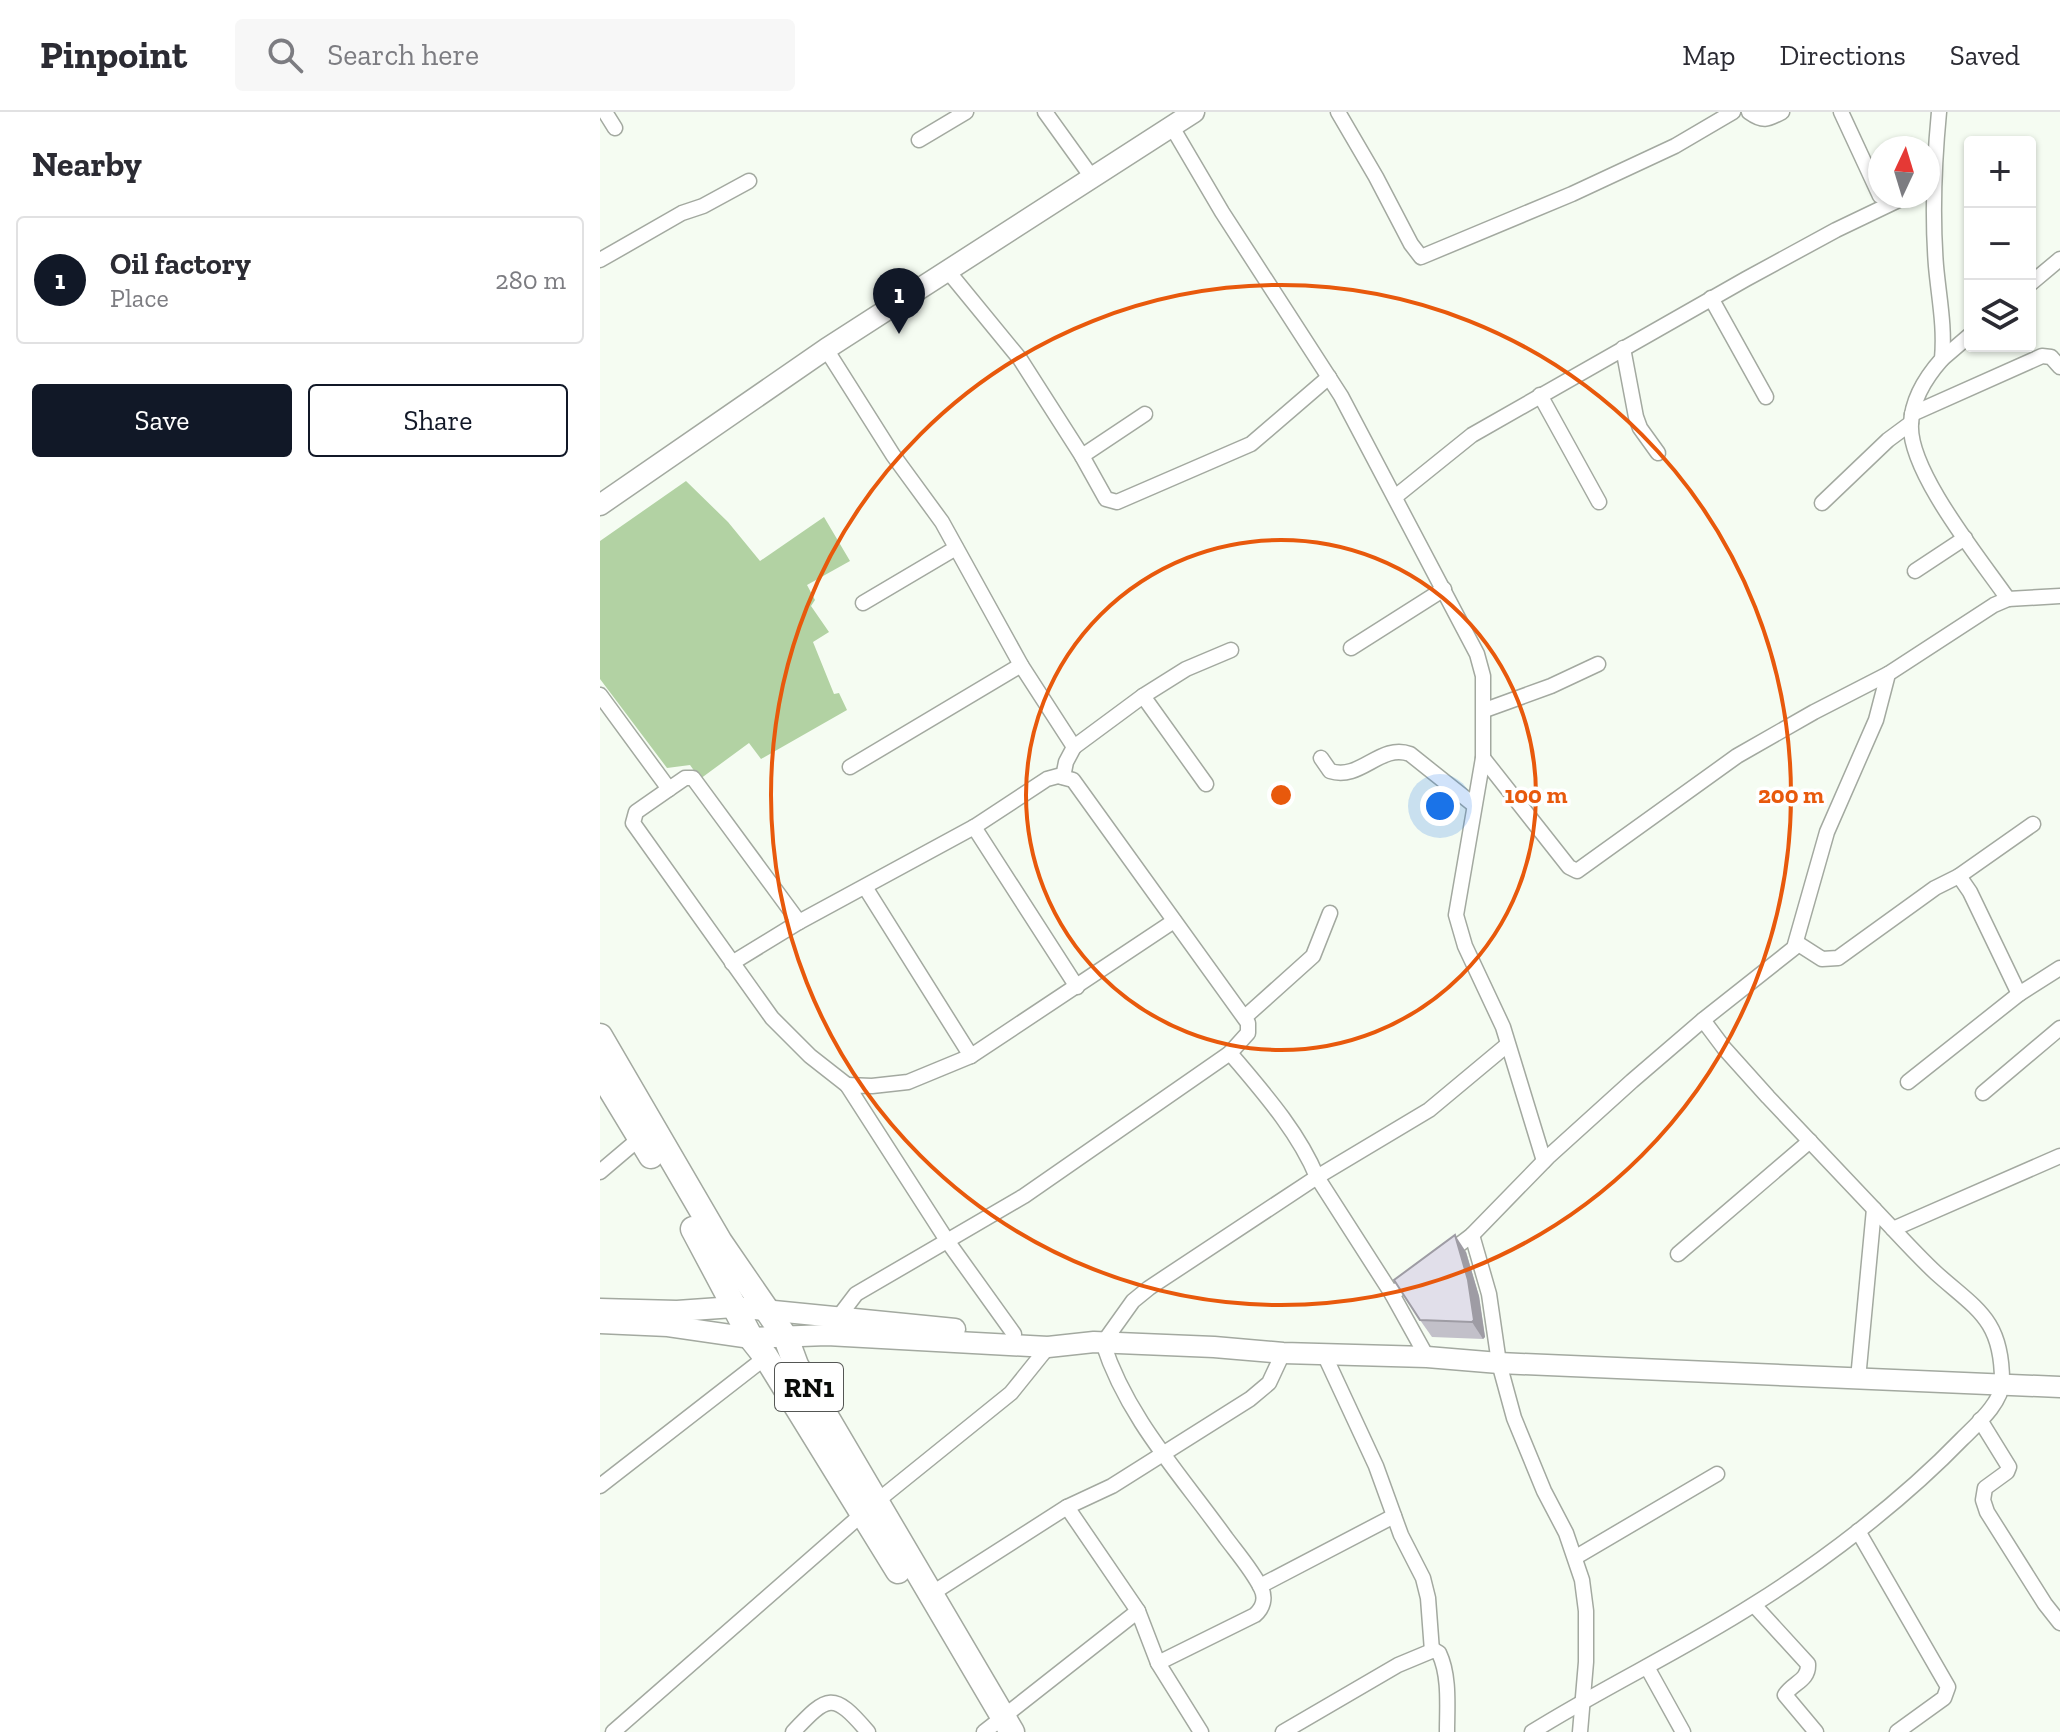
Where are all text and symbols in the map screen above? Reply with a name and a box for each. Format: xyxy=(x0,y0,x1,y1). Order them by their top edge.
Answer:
search box xyxy=(235,19,795,91)
text: Pinpoint xyxy=(40,32,187,78)
icon: search xyxy=(263,33,307,77)
text: Search here xyxy=(327,37,479,73)
text: Map xyxy=(1682,39,1735,72)
text: Directions xyxy=(1779,39,1906,72)
text: Saved xyxy=(1950,39,2020,72)
north arrow xyxy=(1868,136,1940,208)
map controls xyxy=(1964,136,2036,352)
button: + xyxy=(1964,136,2036,208)
text: Nearby xyxy=(32,144,142,185)
button: − xyxy=(1964,208,2036,280)
text: Oil factory xyxy=(110,246,251,282)
text: 1 xyxy=(55,264,65,296)
text: 280 m xyxy=(495,264,566,296)
pin: 1 xyxy=(873,268,925,334)
button: layers xyxy=(1964,280,2036,352)
text: Place xyxy=(110,282,169,314)
button: Save xyxy=(32,384,292,457)
button: Share xyxy=(308,384,568,457)
text: 100 m xyxy=(1505,780,1567,809)
text: 200 m xyxy=(1758,780,1824,809)
centre of rings xyxy=(1267,781,1295,809)
your location xyxy=(1420,786,1460,826)
road number: RN1 xyxy=(775,1363,843,1411)

